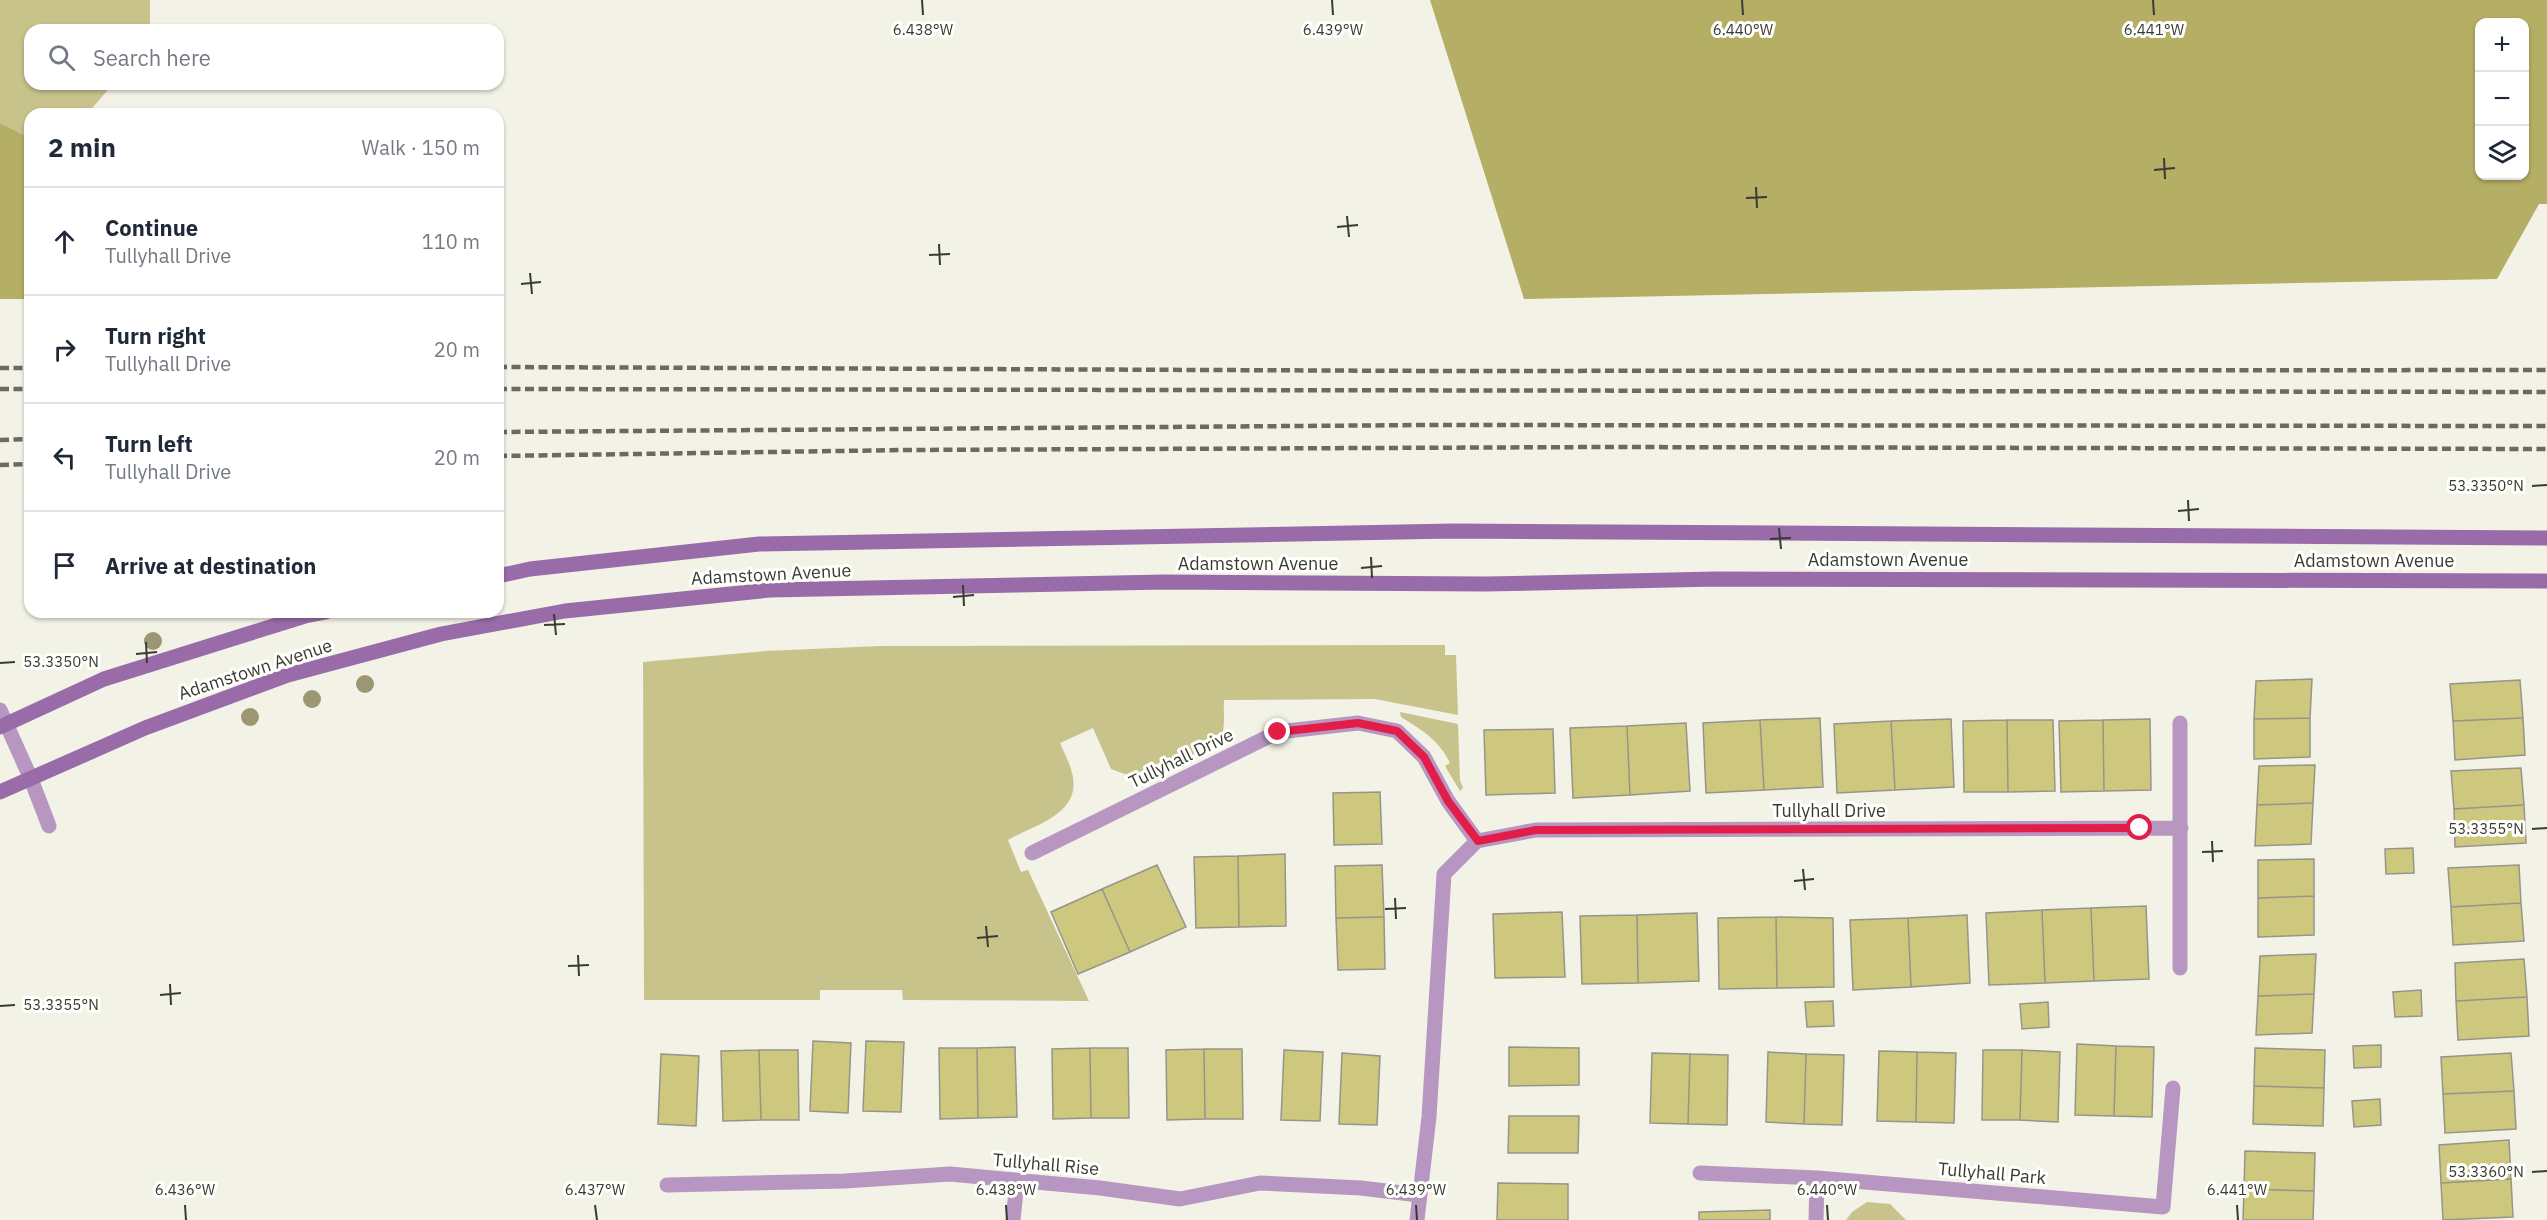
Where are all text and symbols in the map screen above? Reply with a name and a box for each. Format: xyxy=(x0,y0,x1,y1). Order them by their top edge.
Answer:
map controls xyxy=(2475,18,2529,180)
button: + xyxy=(2475,18,2529,72)
text: 6.438°W xyxy=(893,20,954,39)
text: 6.439°W xyxy=(1303,20,1364,39)
text: 6.440°W xyxy=(1713,20,1774,39)
text: 6.441°W xyxy=(2124,20,2185,39)
search box xyxy=(24,24,504,90)
icon: search xyxy=(45,41,78,74)
text: Search here xyxy=(93,43,211,72)
button: − xyxy=(2475,72,2529,126)
button: layers xyxy=(2475,126,2529,180)
text: 2 min xyxy=(48,130,116,164)
text: Walk · 150 m xyxy=(362,134,480,161)
text: Continue xyxy=(105,213,198,242)
icon: ahead xyxy=(48,225,81,258)
text: 110 m xyxy=(422,228,480,255)
text: Tullyhall Drive xyxy=(105,242,231,269)
text: Turn right xyxy=(105,321,206,350)
icon: right xyxy=(48,333,81,366)
text: 20 m xyxy=(434,336,480,363)
text: Tullyhall Drive xyxy=(105,350,231,377)
text: Turn left xyxy=(105,429,193,458)
icon: left xyxy=(48,441,81,474)
text: 20 m xyxy=(434,444,480,471)
text: Tullyhall Drive xyxy=(105,458,231,485)
text: 53.3350°N xyxy=(2448,476,2524,495)
street label: Adamstown Avenue xyxy=(1808,548,1968,571)
icon: arrive xyxy=(48,549,81,582)
street label: Adamstown Avenue xyxy=(2294,549,2454,572)
text: Arrive at destination xyxy=(105,551,316,580)
street label: Adamstown Avenue xyxy=(1178,552,1338,575)
street label: Adamstown Avenue xyxy=(690,558,852,590)
street label: Adamstown Avenue xyxy=(175,633,335,705)
text: 53.3350°N xyxy=(23,652,99,671)
route end xyxy=(1264,718,1290,744)
street label: Tullyhall Drive xyxy=(1125,723,1237,793)
street label: Tullyhall Drive xyxy=(1772,799,1886,822)
route start xyxy=(2126,814,2152,840)
text: 53.3355°N xyxy=(2448,819,2524,838)
text: 53.3355°N xyxy=(23,995,99,1014)
street label: Tullyhall Rise xyxy=(992,1148,1100,1180)
street label: Tullyhall Park xyxy=(1937,1157,2047,1189)
text: 53.3360°N xyxy=(2448,1162,2524,1181)
text: 6.436°W xyxy=(155,1180,216,1199)
text: 6.437°W xyxy=(565,1180,626,1199)
text: 6.438°W xyxy=(976,1180,1037,1199)
text: 6.439°W xyxy=(1386,1180,1447,1199)
text: 6.440°W xyxy=(1797,1180,1858,1199)
text: 6.441°W xyxy=(2207,1180,2268,1199)

